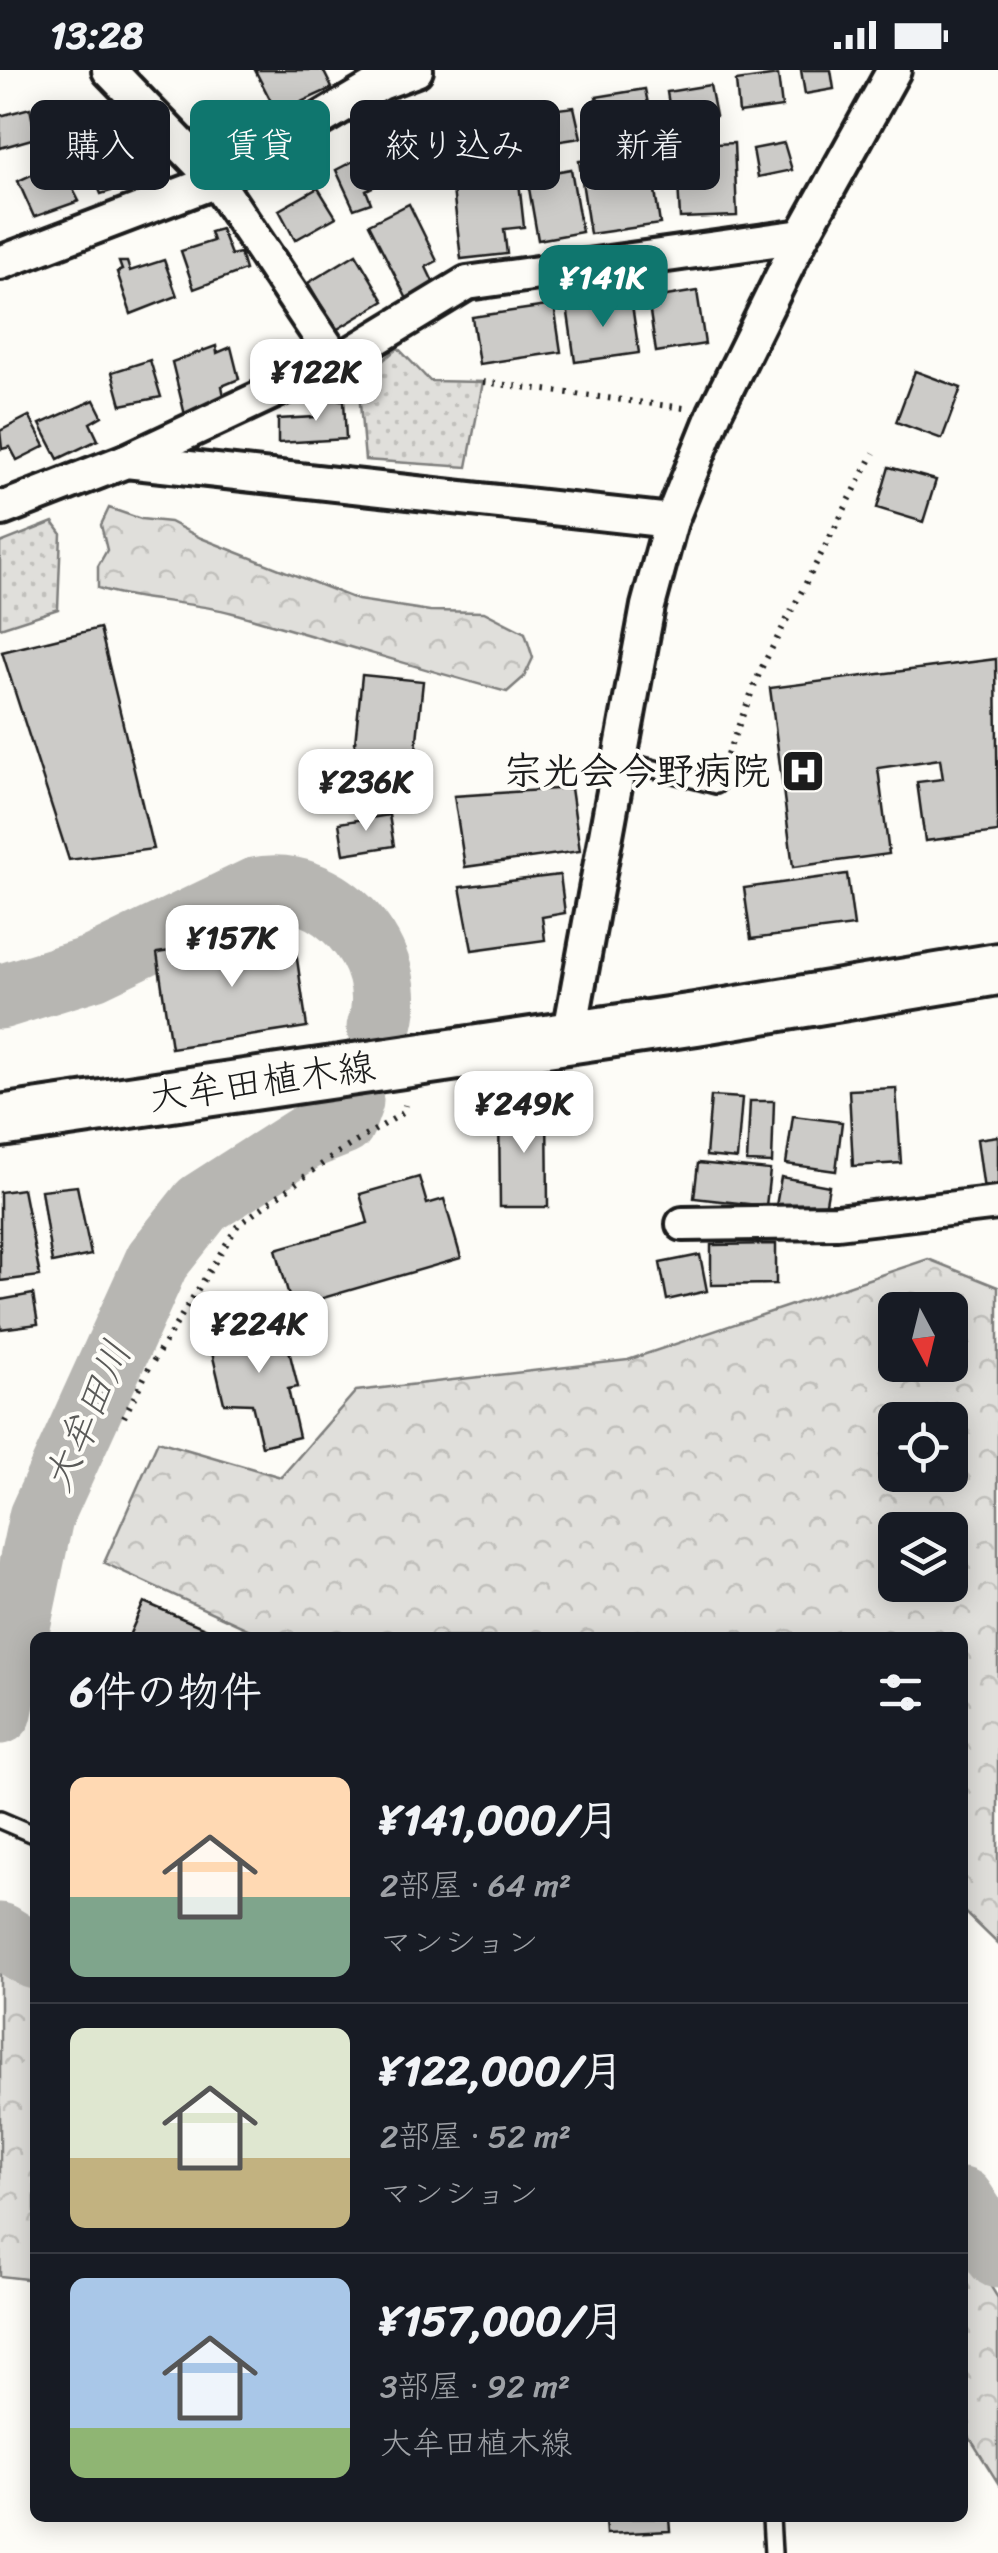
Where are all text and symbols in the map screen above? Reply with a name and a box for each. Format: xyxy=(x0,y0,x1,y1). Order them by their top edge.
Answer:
text: 13:28 xyxy=(50,2,143,69)
chip: 購入 xyxy=(30,100,170,190)
chip: 賃貸 xyxy=(190,100,330,190)
chip: 絞り込み xyxy=(350,100,560,190)
chip: 新着 xyxy=(580,100,720,190)
pin: ¥141K xyxy=(533,245,673,330)
text: ¥141K xyxy=(561,249,645,306)
pin: ¥122K xyxy=(246,339,386,424)
text: ¥122K xyxy=(272,343,360,400)
place label: 宗光会今野病院 xyxy=(504,738,770,805)
hospital icon: 宗光会今野病院 xyxy=(780,748,826,794)
pin: ¥236K xyxy=(296,749,436,834)
text: ¥236K xyxy=(320,753,412,810)
pin: ¥157K xyxy=(162,905,302,990)
text: ¥157K xyxy=(188,909,276,966)
street label: 大牟田植木線 xyxy=(144,1033,380,1131)
pin: ¥249K xyxy=(454,1071,594,1156)
text: ¥249K xyxy=(476,1075,572,1132)
pin: ¥224K xyxy=(189,1291,329,1376)
north arrow xyxy=(878,1292,968,1382)
map controls xyxy=(878,1292,968,1602)
text: ¥224K xyxy=(212,1295,306,1352)
water label: 大牟田川 xyxy=(22,1328,152,1504)
button: locate xyxy=(878,1402,968,1492)
button: layers xyxy=(878,1512,968,1602)
text: 6件の物件 xyxy=(70,1655,262,1729)
icon: filters xyxy=(873,1665,928,1720)
text: ¥141,000/月 xyxy=(380,1783,619,1857)
icon: home xyxy=(150,1817,270,1937)
text: 2部屋 · 64 m² xyxy=(380,1857,571,1914)
text: マンション xyxy=(380,1914,539,1971)
text: ¥122,000/月 xyxy=(380,2034,624,2108)
icon: home xyxy=(150,2068,270,2188)
text: 2部屋 · 52 m² xyxy=(380,2108,571,2165)
text: マンション xyxy=(380,2165,539,2222)
text: ¥157,000/月 xyxy=(380,2284,625,2358)
icon: home xyxy=(150,2318,270,2438)
text: 3部屋 · 92 m² xyxy=(380,2358,570,2415)
text: 大牟田植木線 xyxy=(380,2415,572,2472)

